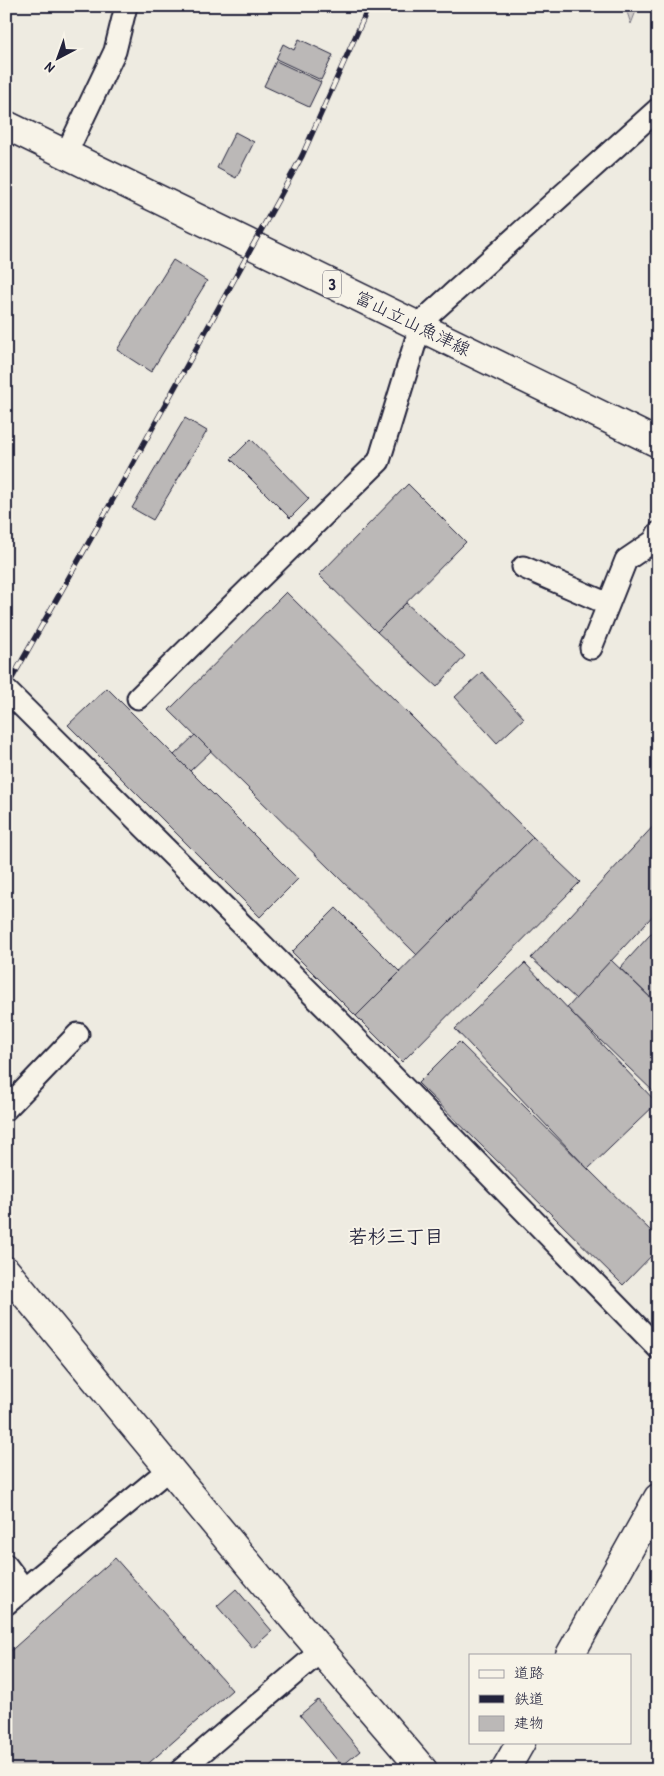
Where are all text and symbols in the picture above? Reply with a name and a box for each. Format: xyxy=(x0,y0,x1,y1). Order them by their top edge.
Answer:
north arrow xyxy=(32,32,82,82)
text: N xyxy=(40,58,58,78)
road number: 3 xyxy=(323,270,341,298)
street label: 富山立山魚津線 xyxy=(351,284,475,362)
district label: 若杉三丁目 xyxy=(348,1223,444,1249)
legend xyxy=(469,1654,632,1744)
text: 道路 xyxy=(514,1662,544,1683)
text: 鉄道 xyxy=(514,1688,544,1709)
text: 建物 xyxy=(514,1712,544,1733)

